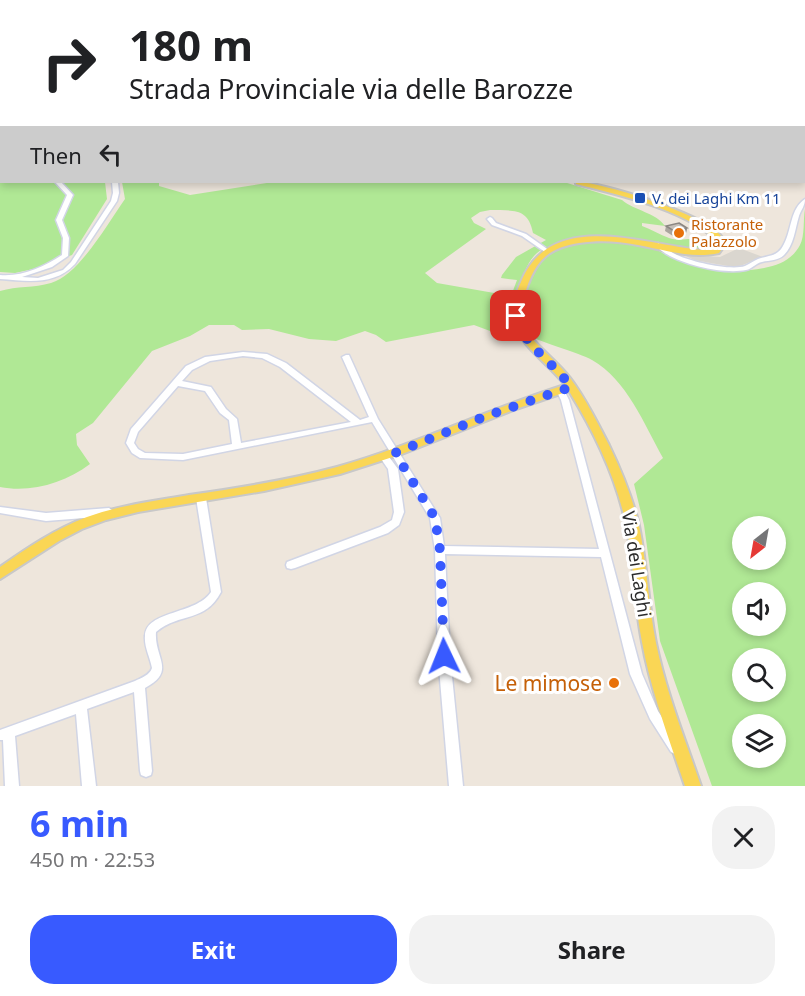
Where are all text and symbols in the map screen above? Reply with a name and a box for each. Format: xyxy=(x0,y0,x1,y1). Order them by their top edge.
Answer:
text: 180 m xyxy=(129,16,253,73)
icon: right xyxy=(30,24,108,102)
text: Strada Provinciale via delle Barozze xyxy=(129,70,573,107)
icon: left xyxy=(94,138,127,171)
text: Then xyxy=(30,140,82,170)
place label: V. dei Laghi Km 11 xyxy=(652,188,781,208)
marker: V. dei Laghi Km 11 xyxy=(633,191,647,205)
place label: Ristorante Palazzolo xyxy=(691,214,763,251)
marker: Ristorante Palazzolo xyxy=(672,226,686,240)
pin xyxy=(490,290,541,341)
icon: arrive xyxy=(499,299,532,332)
street label: Via dei Laghi xyxy=(617,509,657,619)
north arrow xyxy=(732,516,786,570)
map controls xyxy=(732,516,786,768)
button: sound xyxy=(732,582,786,636)
position arrow xyxy=(412,624,476,688)
button: search xyxy=(732,648,786,702)
place label: Le mimose xyxy=(494,669,602,697)
marker: Le mimose xyxy=(607,676,621,690)
button: layers xyxy=(732,714,786,768)
text: 6 min xyxy=(30,799,129,848)
button: close xyxy=(712,806,775,869)
text: 450 m · 22:53 xyxy=(30,846,155,873)
button: Exit xyxy=(30,915,397,984)
button: Share xyxy=(409,915,775,984)

